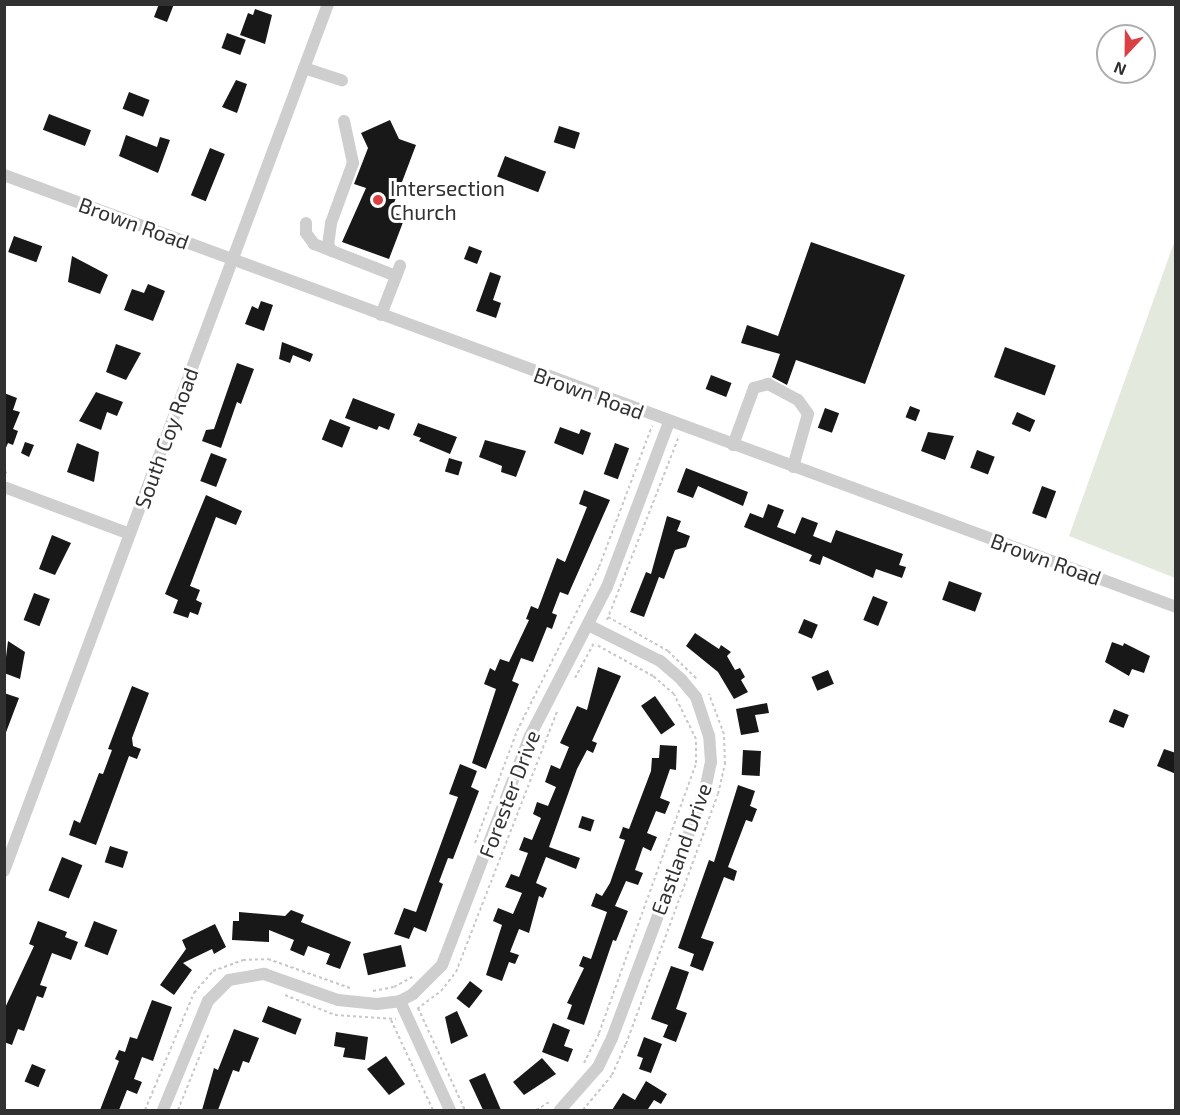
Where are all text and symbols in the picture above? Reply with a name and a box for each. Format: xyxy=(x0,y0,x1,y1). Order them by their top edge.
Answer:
north arrow xyxy=(1096,24,1156,84)
text: N xyxy=(1111,58,1129,80)
place label: Intersection Church xyxy=(390,175,505,225)
street label: Brown Road xyxy=(75,191,193,255)
marker: Intersection Church xyxy=(371,193,385,207)
street label: Brown Road xyxy=(530,361,648,425)
street label: South Coy Road xyxy=(129,364,203,512)
street label: Brown Road xyxy=(987,527,1105,591)
street label: Forester Drive xyxy=(473,726,545,862)
street label: Eastland Drive xyxy=(645,780,717,918)

